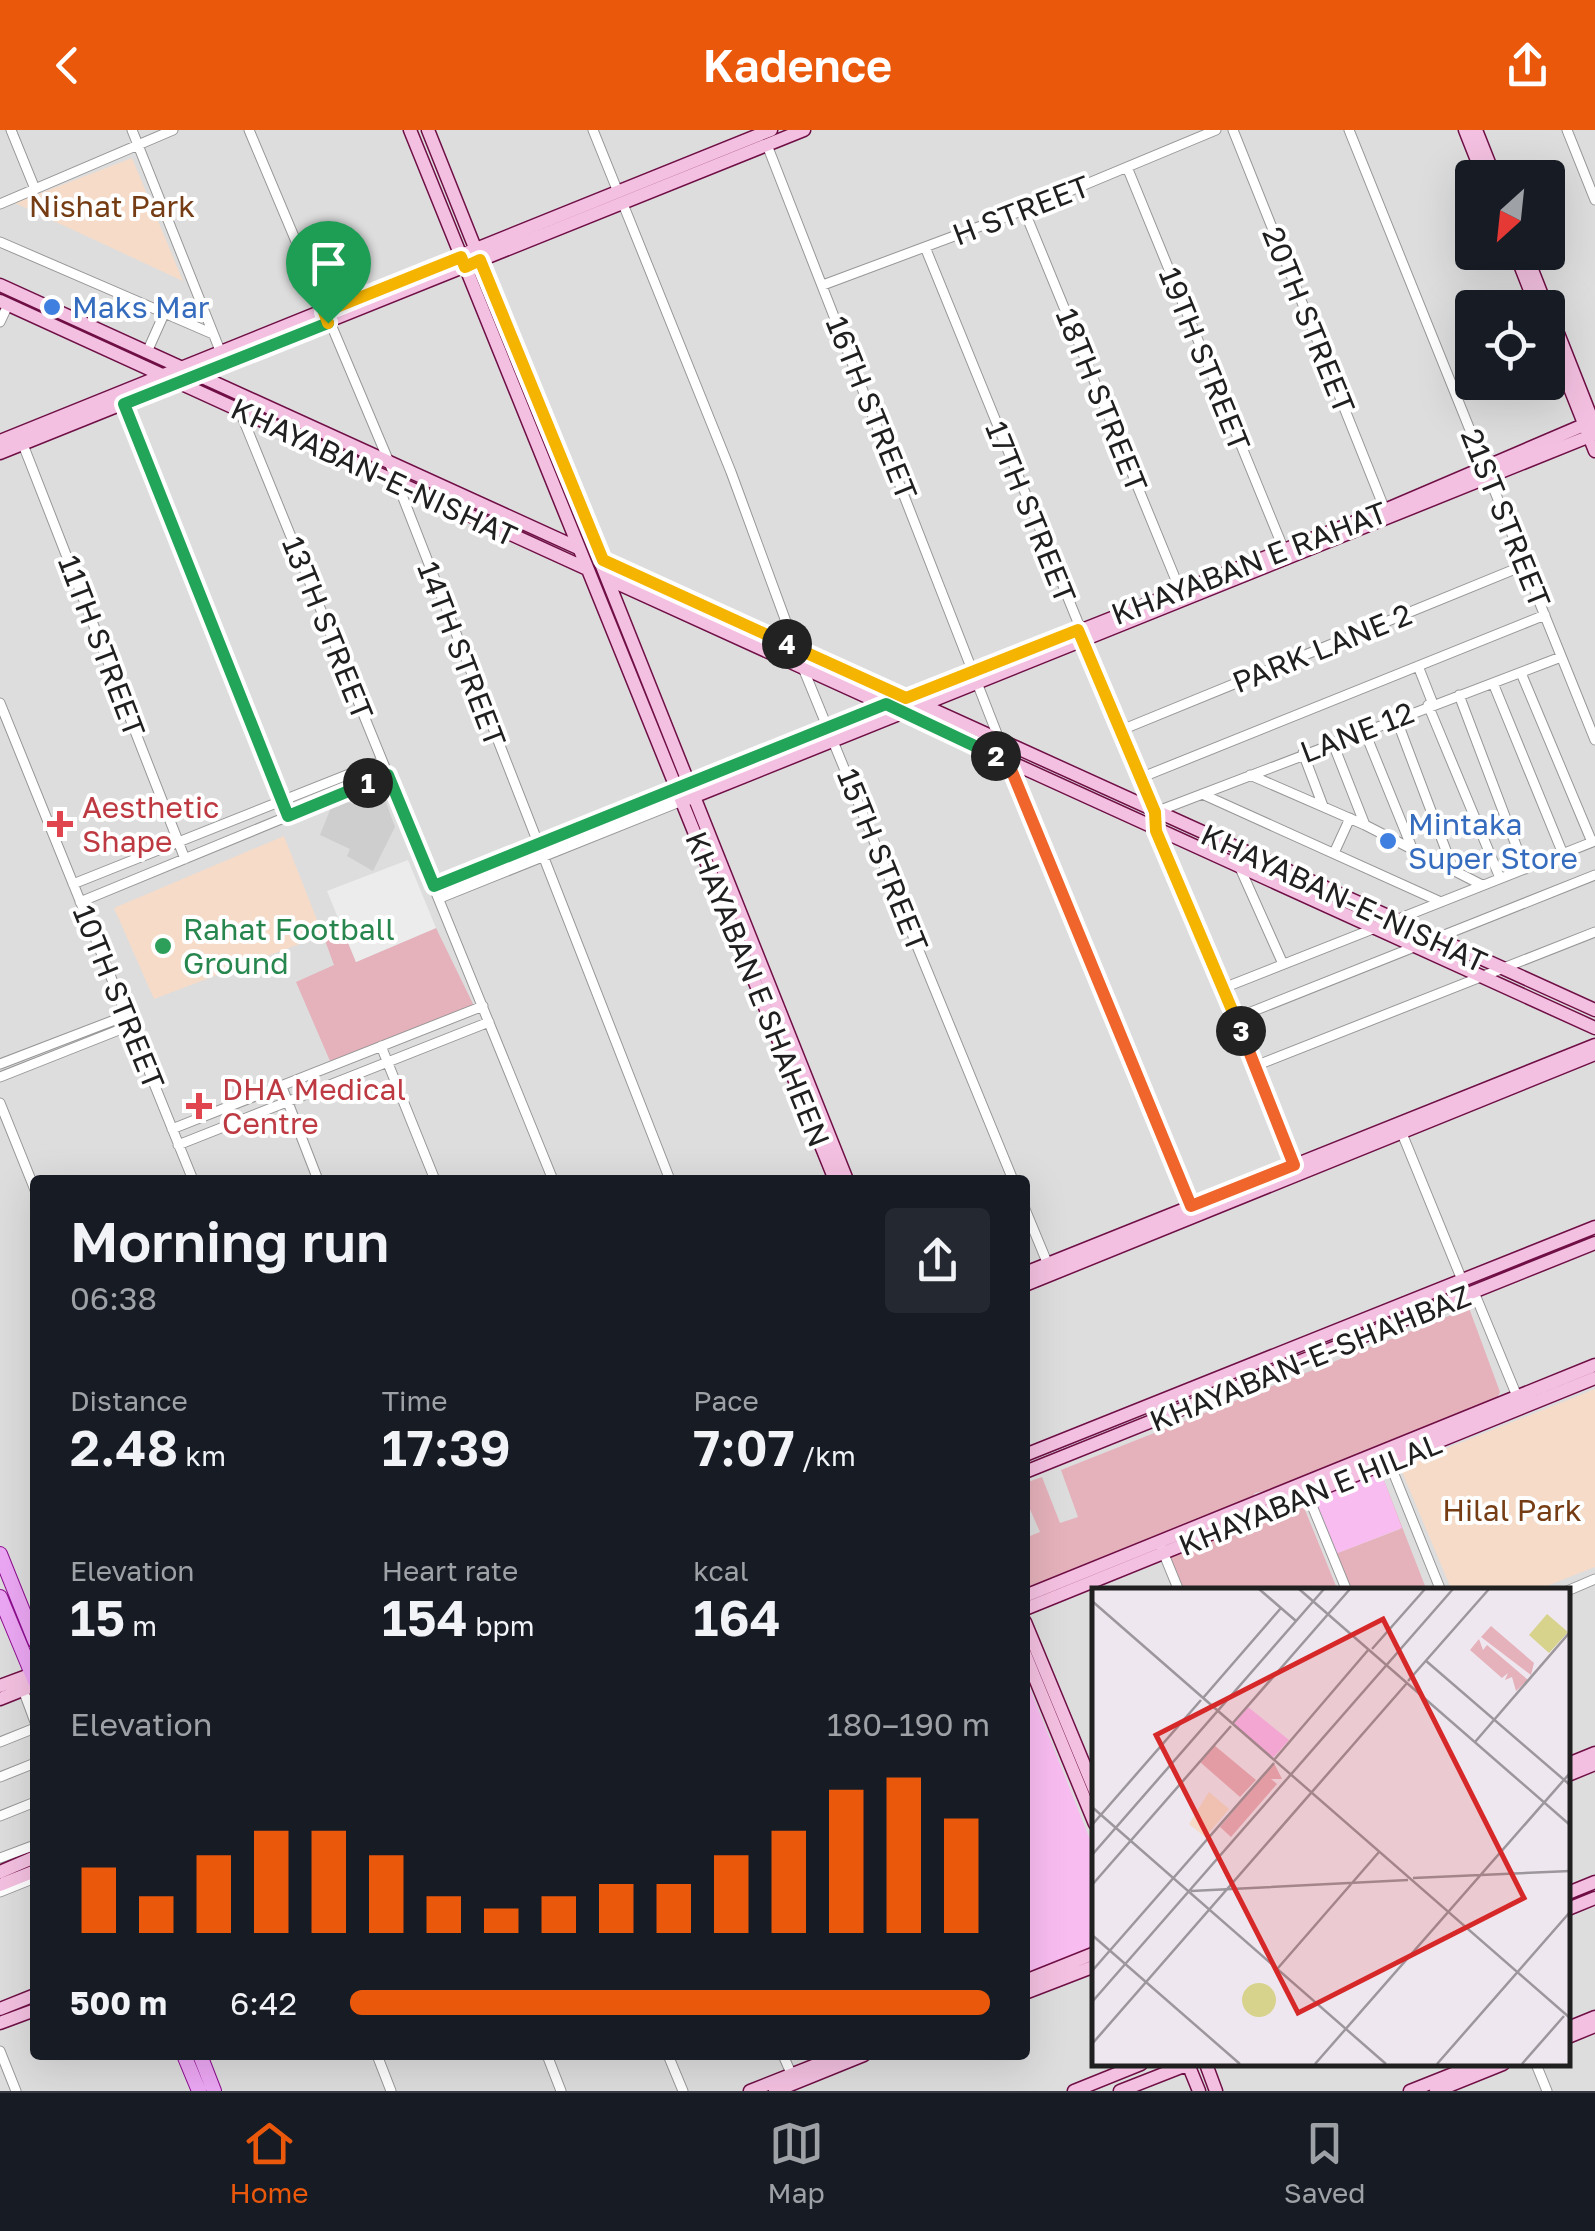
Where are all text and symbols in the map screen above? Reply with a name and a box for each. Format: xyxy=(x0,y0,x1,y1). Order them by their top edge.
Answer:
icon: back xyxy=(40,38,95,93)
text: Kadence xyxy=(703,38,892,92)
icon: share xyxy=(1500,38,1555,93)
north arrow xyxy=(1455,160,1565,270)
map controls xyxy=(1455,160,1565,400)
street label: H STREET xyxy=(947,167,1095,253)
park label: Nishat Park xyxy=(29,188,195,224)
pin xyxy=(286,221,371,324)
street label: 20TH STREET xyxy=(1255,221,1363,419)
icon: arrive xyxy=(301,236,356,291)
street label: 19TH STREET xyxy=(1152,262,1258,456)
place label: Maks Mar xyxy=(72,289,210,325)
button: locate xyxy=(1455,290,1565,400)
marker: Maks Mar xyxy=(41,296,63,318)
street label: 18TH STREET xyxy=(1049,303,1155,497)
street label: 16TH STREET xyxy=(819,311,925,505)
street label: KHAYABAN-E-NISHAT xyxy=(225,390,523,554)
street label: 17TH STREET xyxy=(978,416,1084,608)
street label: 21ST STREET xyxy=(1454,423,1558,613)
street label: KHAYABAN E RAHAT xyxy=(1106,494,1392,632)
street label: 13TH STREET xyxy=(275,531,381,725)
street label: 11TH STREET xyxy=(51,550,153,742)
street label: 14TH STREET xyxy=(410,556,514,752)
street label: PARK LANE 2 xyxy=(1227,596,1417,700)
pin: 4 xyxy=(762,619,812,669)
text: 4 xyxy=(778,627,796,660)
street label: LANE 12 xyxy=(1295,694,1419,770)
pin: 2 xyxy=(971,731,1021,781)
text: 2 xyxy=(987,739,1005,772)
pin: 1 xyxy=(343,758,393,808)
street label: 15TH STREET xyxy=(830,763,936,957)
text: 1 xyxy=(361,766,375,799)
place label: Aesthetic Shape xyxy=(82,789,219,859)
place label: Mintaka Super Store xyxy=(1408,806,1578,876)
marker: Aesthetic Shape xyxy=(47,811,73,837)
street label: KHAYABAN-E-NISHAT xyxy=(1195,816,1493,980)
street label: KHAYABAN E SHAHEEN xyxy=(678,826,838,1152)
marker: Mintaka Super Store xyxy=(1377,830,1399,852)
street label: 10TH STREET xyxy=(66,900,172,1094)
place label: Rahat Football Ground xyxy=(183,911,395,981)
marker: Rahat Football Ground xyxy=(152,935,174,957)
pin: 3 xyxy=(1216,1006,1266,1056)
text: 3 xyxy=(1232,1014,1250,1047)
place label: DHA Medical Centre xyxy=(222,1071,406,1141)
marker: DHA Medical Centre xyxy=(186,1093,212,1119)
text: Morning run xyxy=(70,1208,389,1274)
button: share xyxy=(885,1208,990,1313)
street label: KHAYABAN-E-SHAHBAZ xyxy=(1144,1277,1476,1439)
text: 06:38 xyxy=(70,1279,157,1317)
text: Distance xyxy=(70,1384,188,1417)
text: Time xyxy=(382,1384,448,1417)
text: Pace xyxy=(693,1384,759,1417)
text: 2.48 xyxy=(70,1417,178,1477)
text: 17:39 xyxy=(382,1417,511,1477)
text: 7:07 xyxy=(693,1417,795,1477)
street label: KHAYABAN E HILAL xyxy=(1173,1425,1447,1563)
text: km xyxy=(178,1439,226,1472)
text: /km xyxy=(795,1439,856,1472)
park label: Hilal Park xyxy=(1442,1492,1582,1528)
text: Elevation xyxy=(70,1554,195,1587)
text: Heart rate xyxy=(382,1554,518,1587)
text: kcal xyxy=(693,1554,749,1587)
text: 15 xyxy=(70,1587,125,1647)
text: 154 xyxy=(382,1587,468,1647)
text: 164 xyxy=(693,1587,781,1647)
inset map xyxy=(1092,1588,1570,2066)
text: m xyxy=(125,1609,157,1642)
text: bpm xyxy=(468,1609,534,1642)
text: Elevation xyxy=(70,1705,212,1743)
text: 180–190 m xyxy=(827,1705,990,1743)
text: 500 m xyxy=(70,1984,167,2022)
text: 6:42 xyxy=(230,1984,297,2022)
tab: Home xyxy=(230,2116,309,2209)
tab: Map xyxy=(768,2116,825,2209)
tab: Saved xyxy=(1284,2116,1366,2209)

